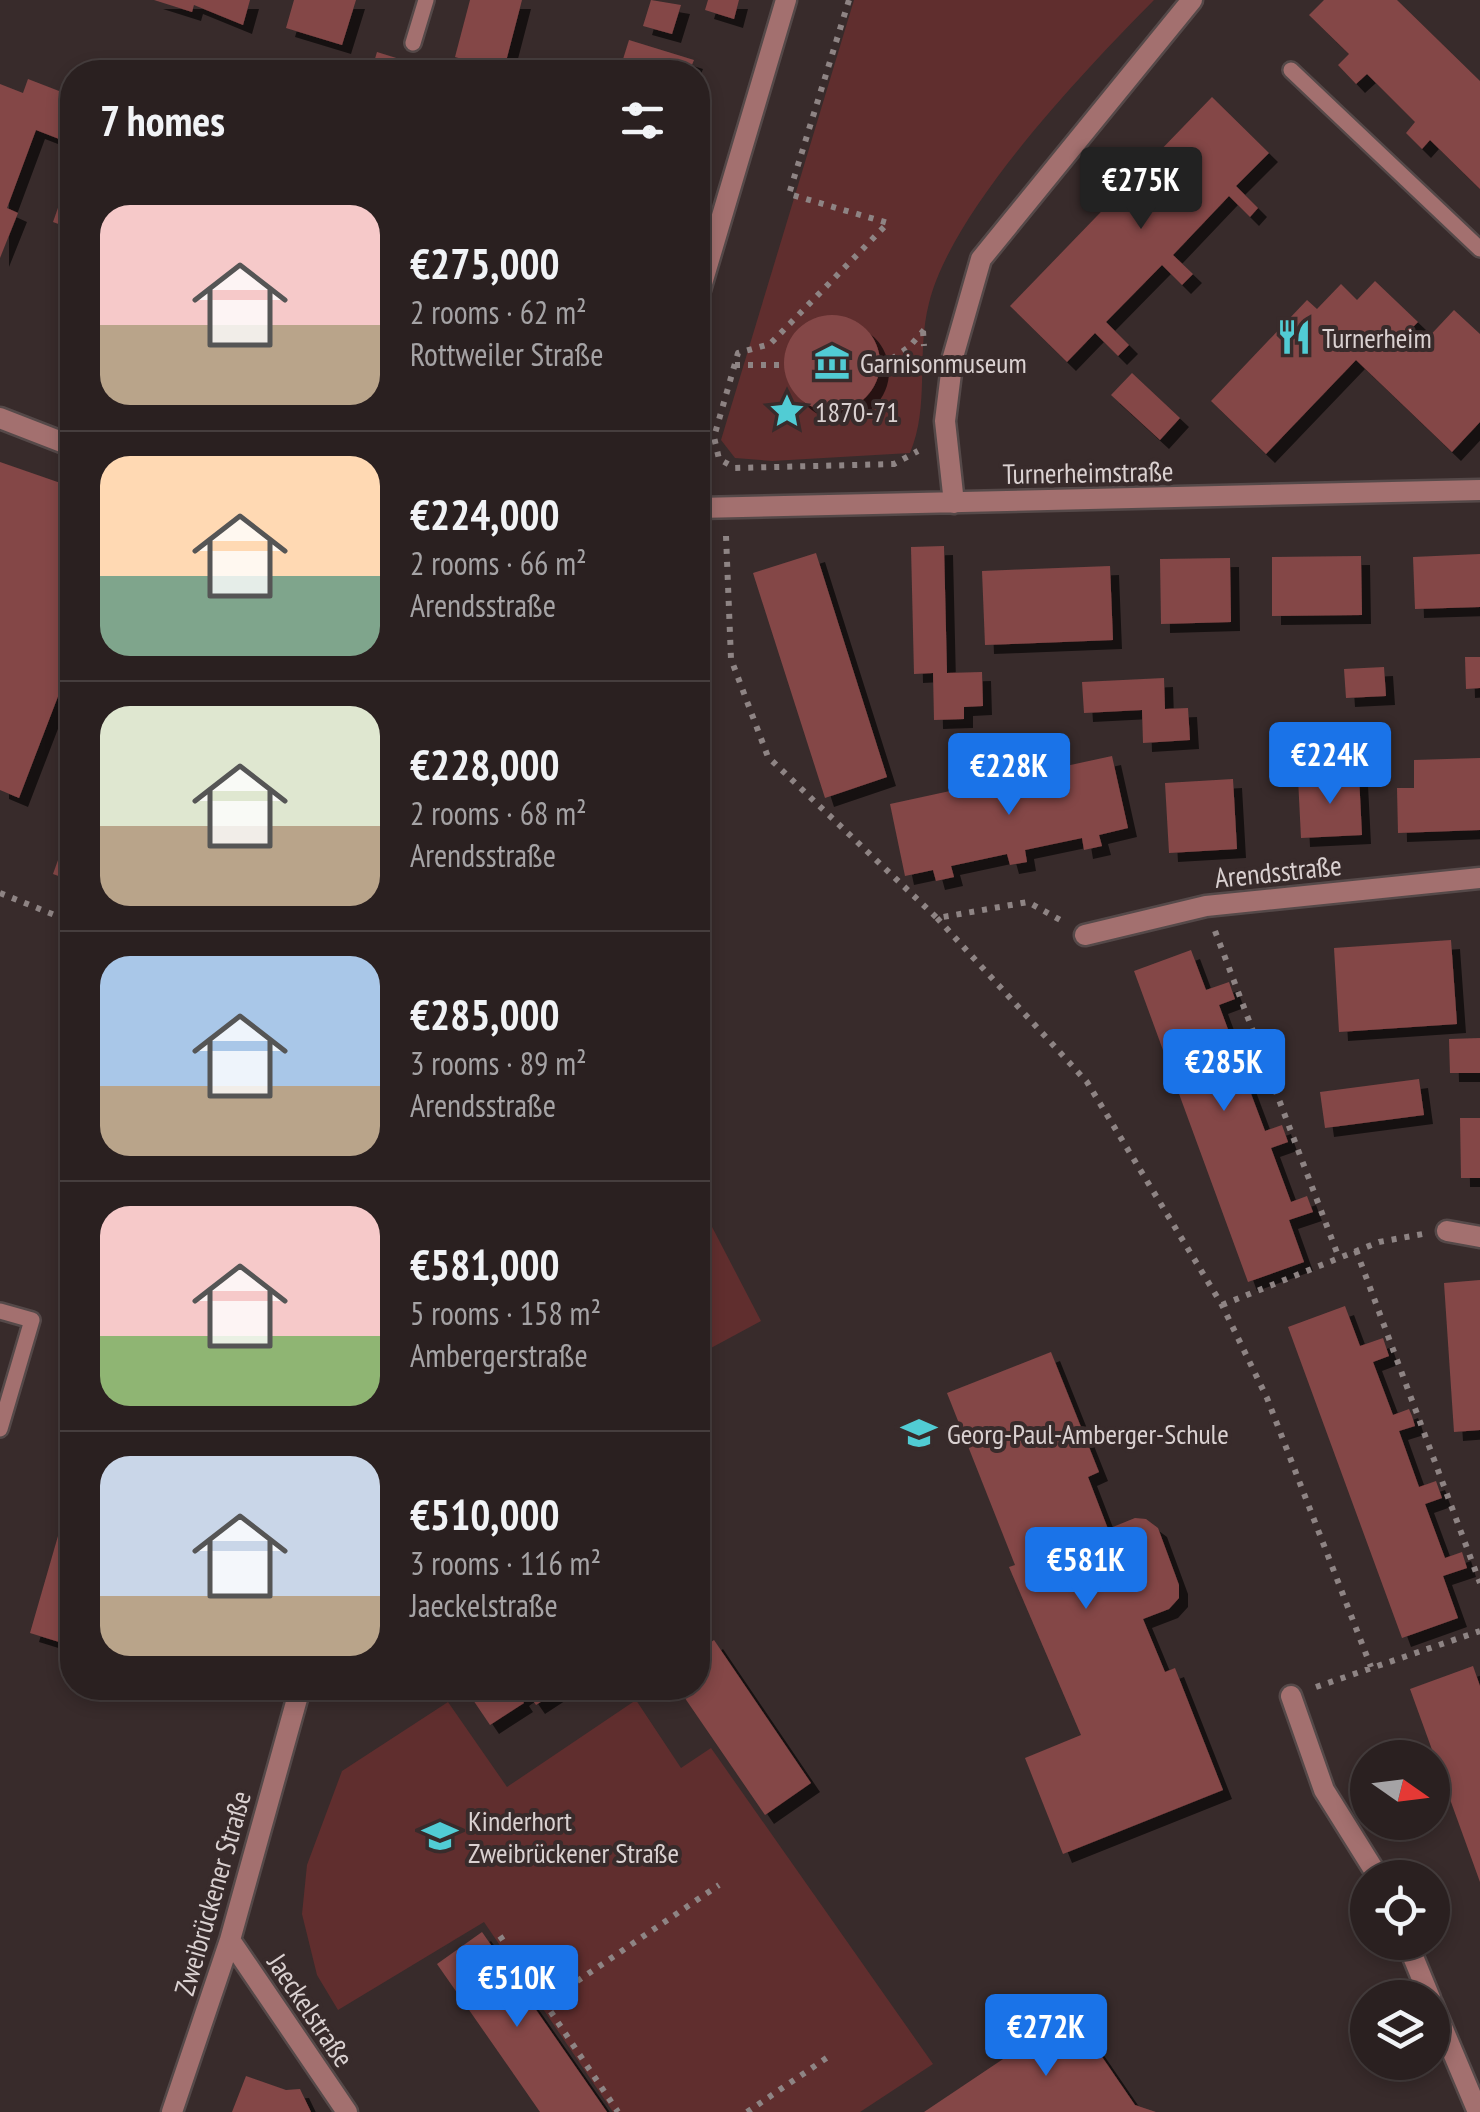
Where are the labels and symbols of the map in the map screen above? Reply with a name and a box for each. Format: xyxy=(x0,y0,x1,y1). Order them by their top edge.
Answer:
pin: €275K xyxy=(1071,147,1211,232)
restaurant icon: Turnerheim xyxy=(1275,318,1313,356)
place label: Turnerheim xyxy=(1322,319,1432,356)
museum icon: Garnisonmuseum xyxy=(813,343,851,381)
place label: Garnisonmuseum xyxy=(860,344,1027,381)
place icon: 1870-71 xyxy=(768,392,806,430)
place label: 1870-71 xyxy=(815,393,899,430)
street label: Turnerheimstraße xyxy=(1002,452,1174,492)
pin: €224K xyxy=(1260,722,1400,807)
pin: €228K xyxy=(939,733,1079,818)
street label: Arendsstraße xyxy=(1213,846,1343,896)
pin: €285K xyxy=(1154,1029,1294,1114)
school or university icon: Georg-Paul-Amberger-Schule xyxy=(900,1414,938,1452)
place label: Georg-Paul-Amberger-Schule xyxy=(947,1415,1229,1452)
pin: €581K xyxy=(1016,1527,1156,1612)
north arrow xyxy=(1350,1740,1450,1840)
street label: Zweibrückener Straße xyxy=(165,1787,259,1999)
place label: Kinderhort Zweibrückener Straße xyxy=(468,1802,679,1871)
school or university icon: Kinderhort Zweibrückener Straße xyxy=(421,1817,459,1855)
street label: Jaeckelstraße xyxy=(259,1945,362,2074)
pin: €510K xyxy=(447,1945,587,2030)
pin: €272K xyxy=(976,1994,1116,2079)

